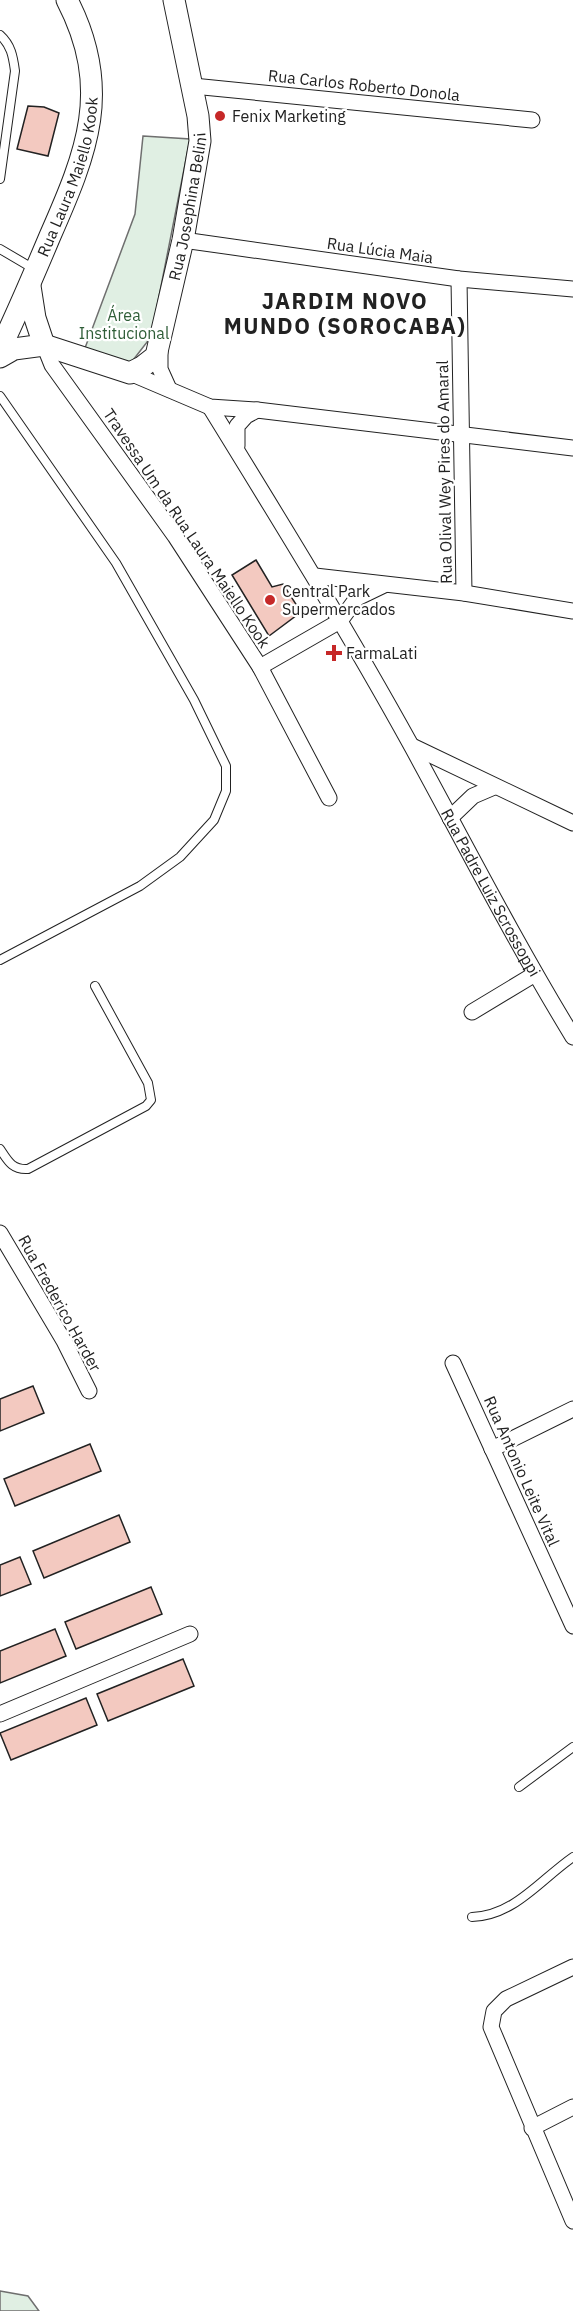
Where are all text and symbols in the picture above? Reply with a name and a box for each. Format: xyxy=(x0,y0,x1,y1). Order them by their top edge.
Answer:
street label: Rua Carlos Roberto Donola xyxy=(267,65,461,105)
street label: Rua Laura Maiello Kook xyxy=(33,96,102,259)
place label: Fenix Marketing xyxy=(232,106,346,126)
marker: Fenix Marketing xyxy=(213,109,227,123)
street label: Rua Josephina Belini xyxy=(164,132,211,282)
street label: Rua Lúcia Maia xyxy=(326,233,435,267)
district label: JARDIM NOVO MUNDO (SOROCABA) xyxy=(224,286,466,340)
park label: Área Institucional xyxy=(79,304,169,343)
street label: Rua Olival Wey Pires do Amaral xyxy=(432,360,456,584)
street label: Travessa Um da Rua Laura Maiello Kook xyxy=(99,405,275,652)
place label: Central Park Supermercados xyxy=(282,581,396,619)
marker: Central Park Supermercados xyxy=(263,593,277,607)
place label: FarmaLati xyxy=(346,643,417,663)
marker: FarmaLati xyxy=(327,646,341,660)
street label: Rua Padre Luiz Scrossoppi xyxy=(437,805,545,980)
street label: Rua Frederico Harder xyxy=(14,1231,106,1375)
street label: Rua Antonio Leite Vital xyxy=(480,1393,564,1549)

